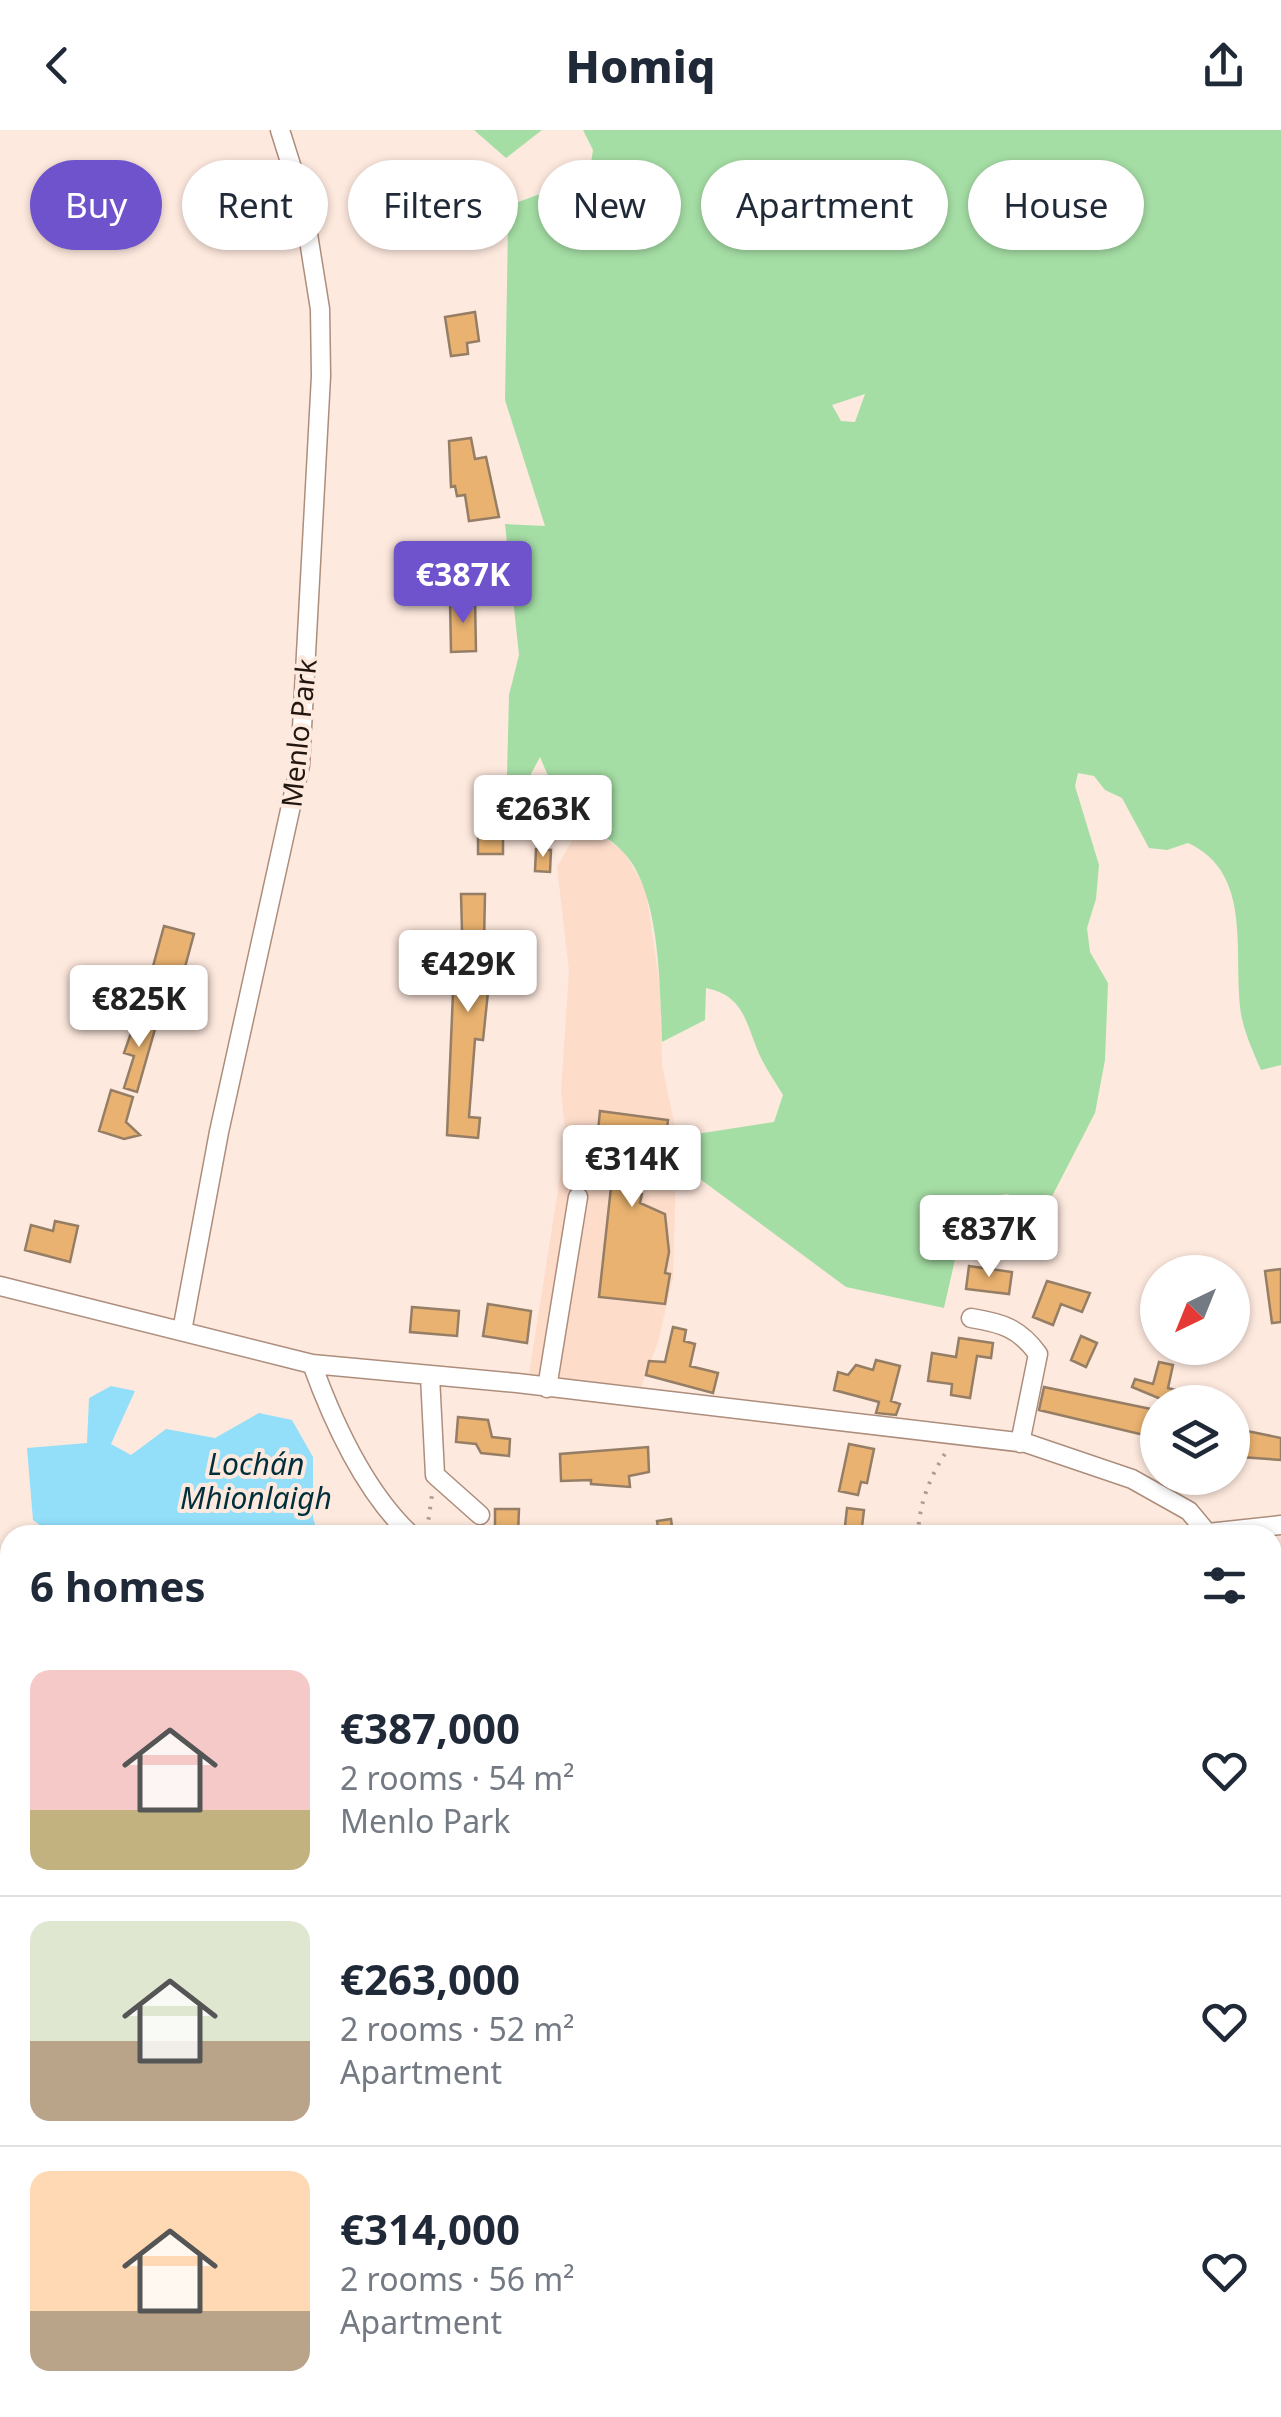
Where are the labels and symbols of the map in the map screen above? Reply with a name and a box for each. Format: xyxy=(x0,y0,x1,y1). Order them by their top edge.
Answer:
pin: €387K xyxy=(393,541,533,626)
street label: Menlo Park xyxy=(271,657,325,809)
pin: €263K xyxy=(473,775,613,860)
pin: €429K xyxy=(398,930,538,1015)
pin: €825K xyxy=(69,965,209,1050)
pin: €314K xyxy=(562,1125,702,1210)
pin: €837K xyxy=(919,1195,1059,1280)
north arrow xyxy=(1140,1255,1250,1365)
water label: Lochán Mhionlaigh xyxy=(180,1443,332,1518)

